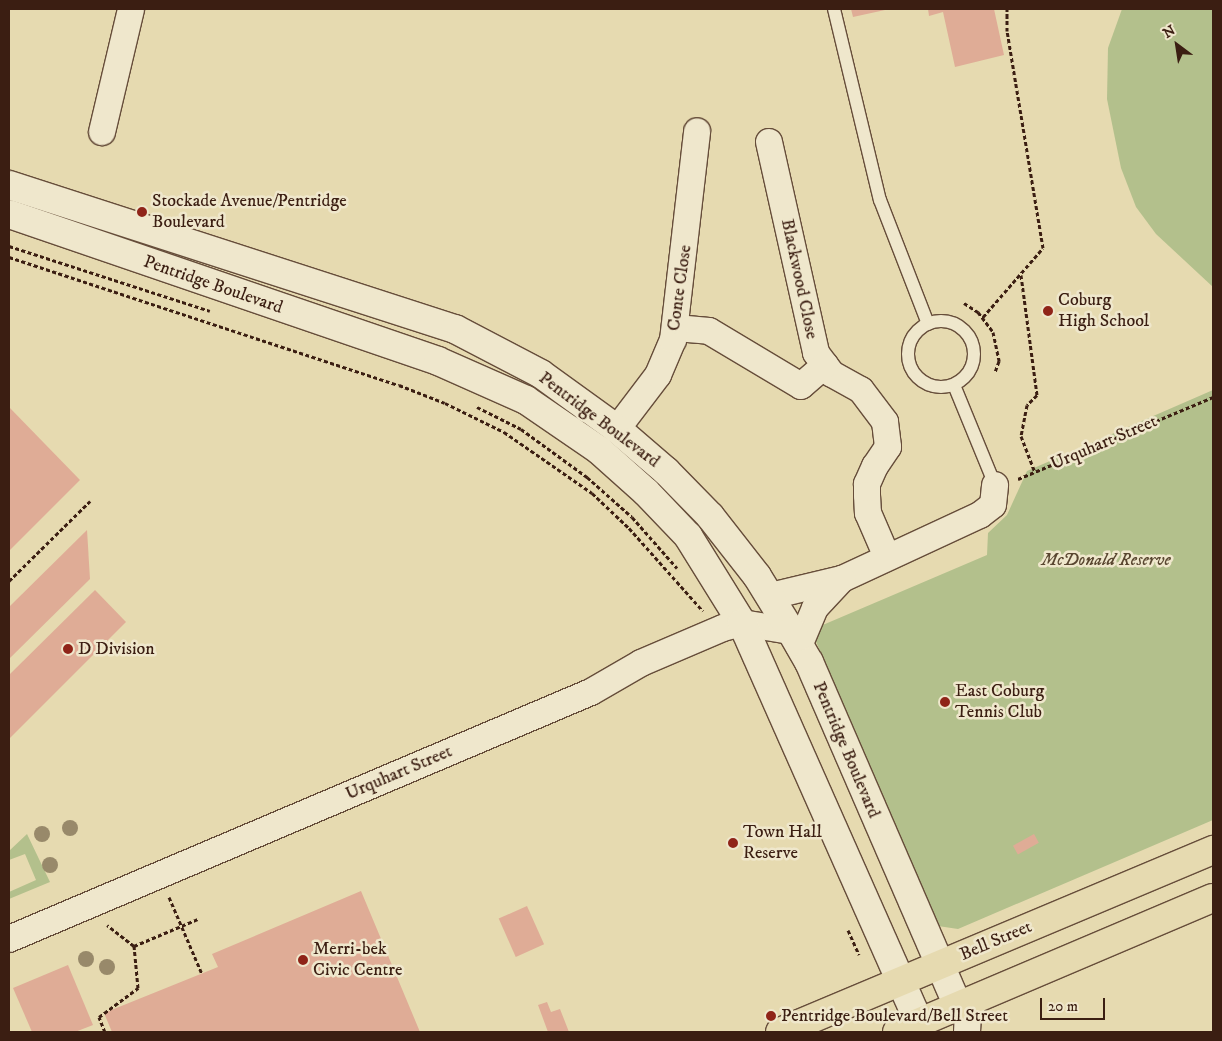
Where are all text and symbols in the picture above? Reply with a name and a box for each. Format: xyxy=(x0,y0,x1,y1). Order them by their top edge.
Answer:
north arrow xyxy=(1152,20,1202,70)
text: N xyxy=(1160,21,1179,43)
place label: Stockade Avenue/Pentridge Boulevard xyxy=(152,191,347,233)
marker: Stockade Avenue/Pentridge Boulevard xyxy=(136,206,148,218)
street label: Blackwood Close xyxy=(776,217,822,341)
street label: Conte Close xyxy=(663,244,697,332)
street label: Pentridge Boulevard xyxy=(140,251,286,319)
place label: Coburg High School xyxy=(1058,290,1149,332)
marker: Coburg High School xyxy=(1042,305,1054,317)
street label: Pentridge Boulevard xyxy=(534,367,664,473)
street label: Urquhart Street xyxy=(1047,411,1161,475)
park label: McDonald Reserve xyxy=(1041,549,1171,571)
place label: D Division xyxy=(78,638,155,660)
marker: D Division xyxy=(62,643,74,655)
street label: Pentridge Boulevard xyxy=(808,679,884,821)
place label: East Coburg Tennis Club xyxy=(955,681,1044,724)
marker: East Coburg Tennis Club xyxy=(939,696,951,708)
street label: Urquhart Street xyxy=(342,741,456,805)
place label: Town Hall Reserve xyxy=(743,822,822,864)
marker: Town Hall Reserve xyxy=(727,837,739,849)
street label: Bell Street xyxy=(957,916,1035,966)
place label: Merri-bek Civic Centre xyxy=(313,939,402,982)
marker: Merri-bek Civic Centre xyxy=(297,954,309,966)
scale bar xyxy=(1042,988,1107,1020)
text: 20 m xyxy=(1048,997,1078,1016)
place label: Pentridge Boulevard/Bell Street xyxy=(781,1005,1008,1027)
marker: Pentridge Boulevard/Bell Street xyxy=(765,1010,777,1022)

